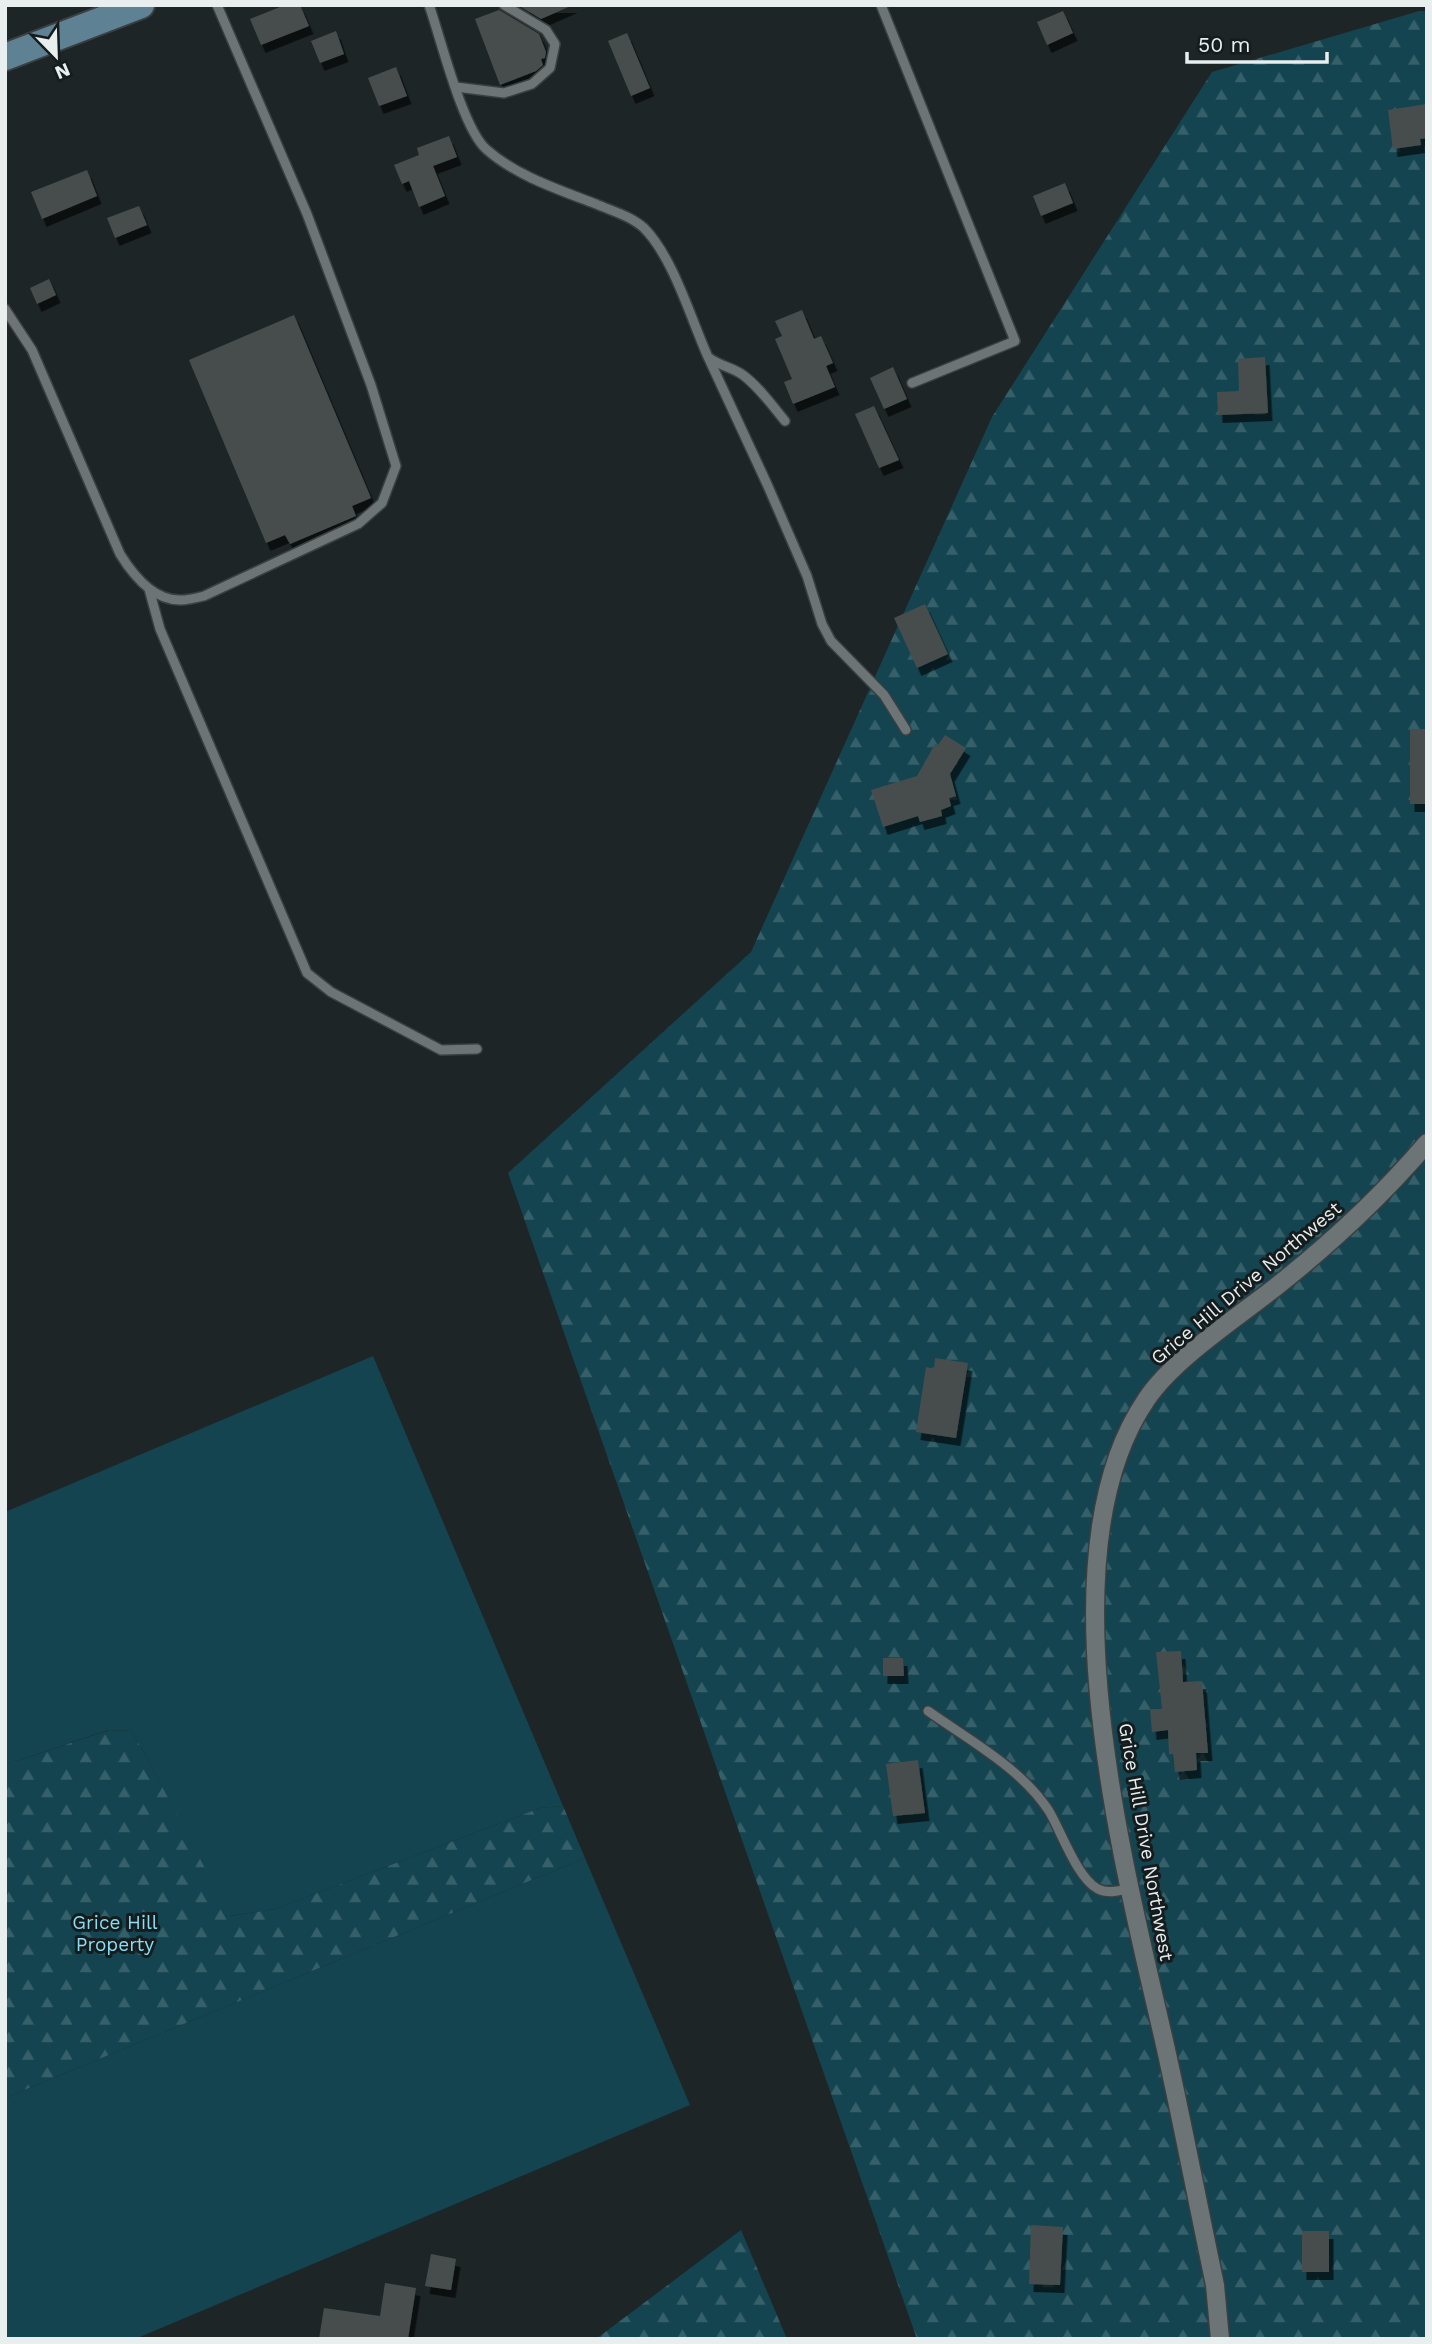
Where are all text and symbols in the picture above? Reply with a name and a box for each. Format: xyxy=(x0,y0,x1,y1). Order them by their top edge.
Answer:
north arrow xyxy=(21,21,91,91)
scale bar xyxy=(1187,21,1327,65)
text: 50 m xyxy=(1198,32,1250,57)
text: N xyxy=(51,58,73,85)
street label: Grice Hill Drive Northwest xyxy=(1146,1197,1346,1369)
street label: Grice Hill Drive Northwest xyxy=(1114,1721,1178,1963)
park label: Grice Hill Property xyxy=(72,1911,158,1956)

